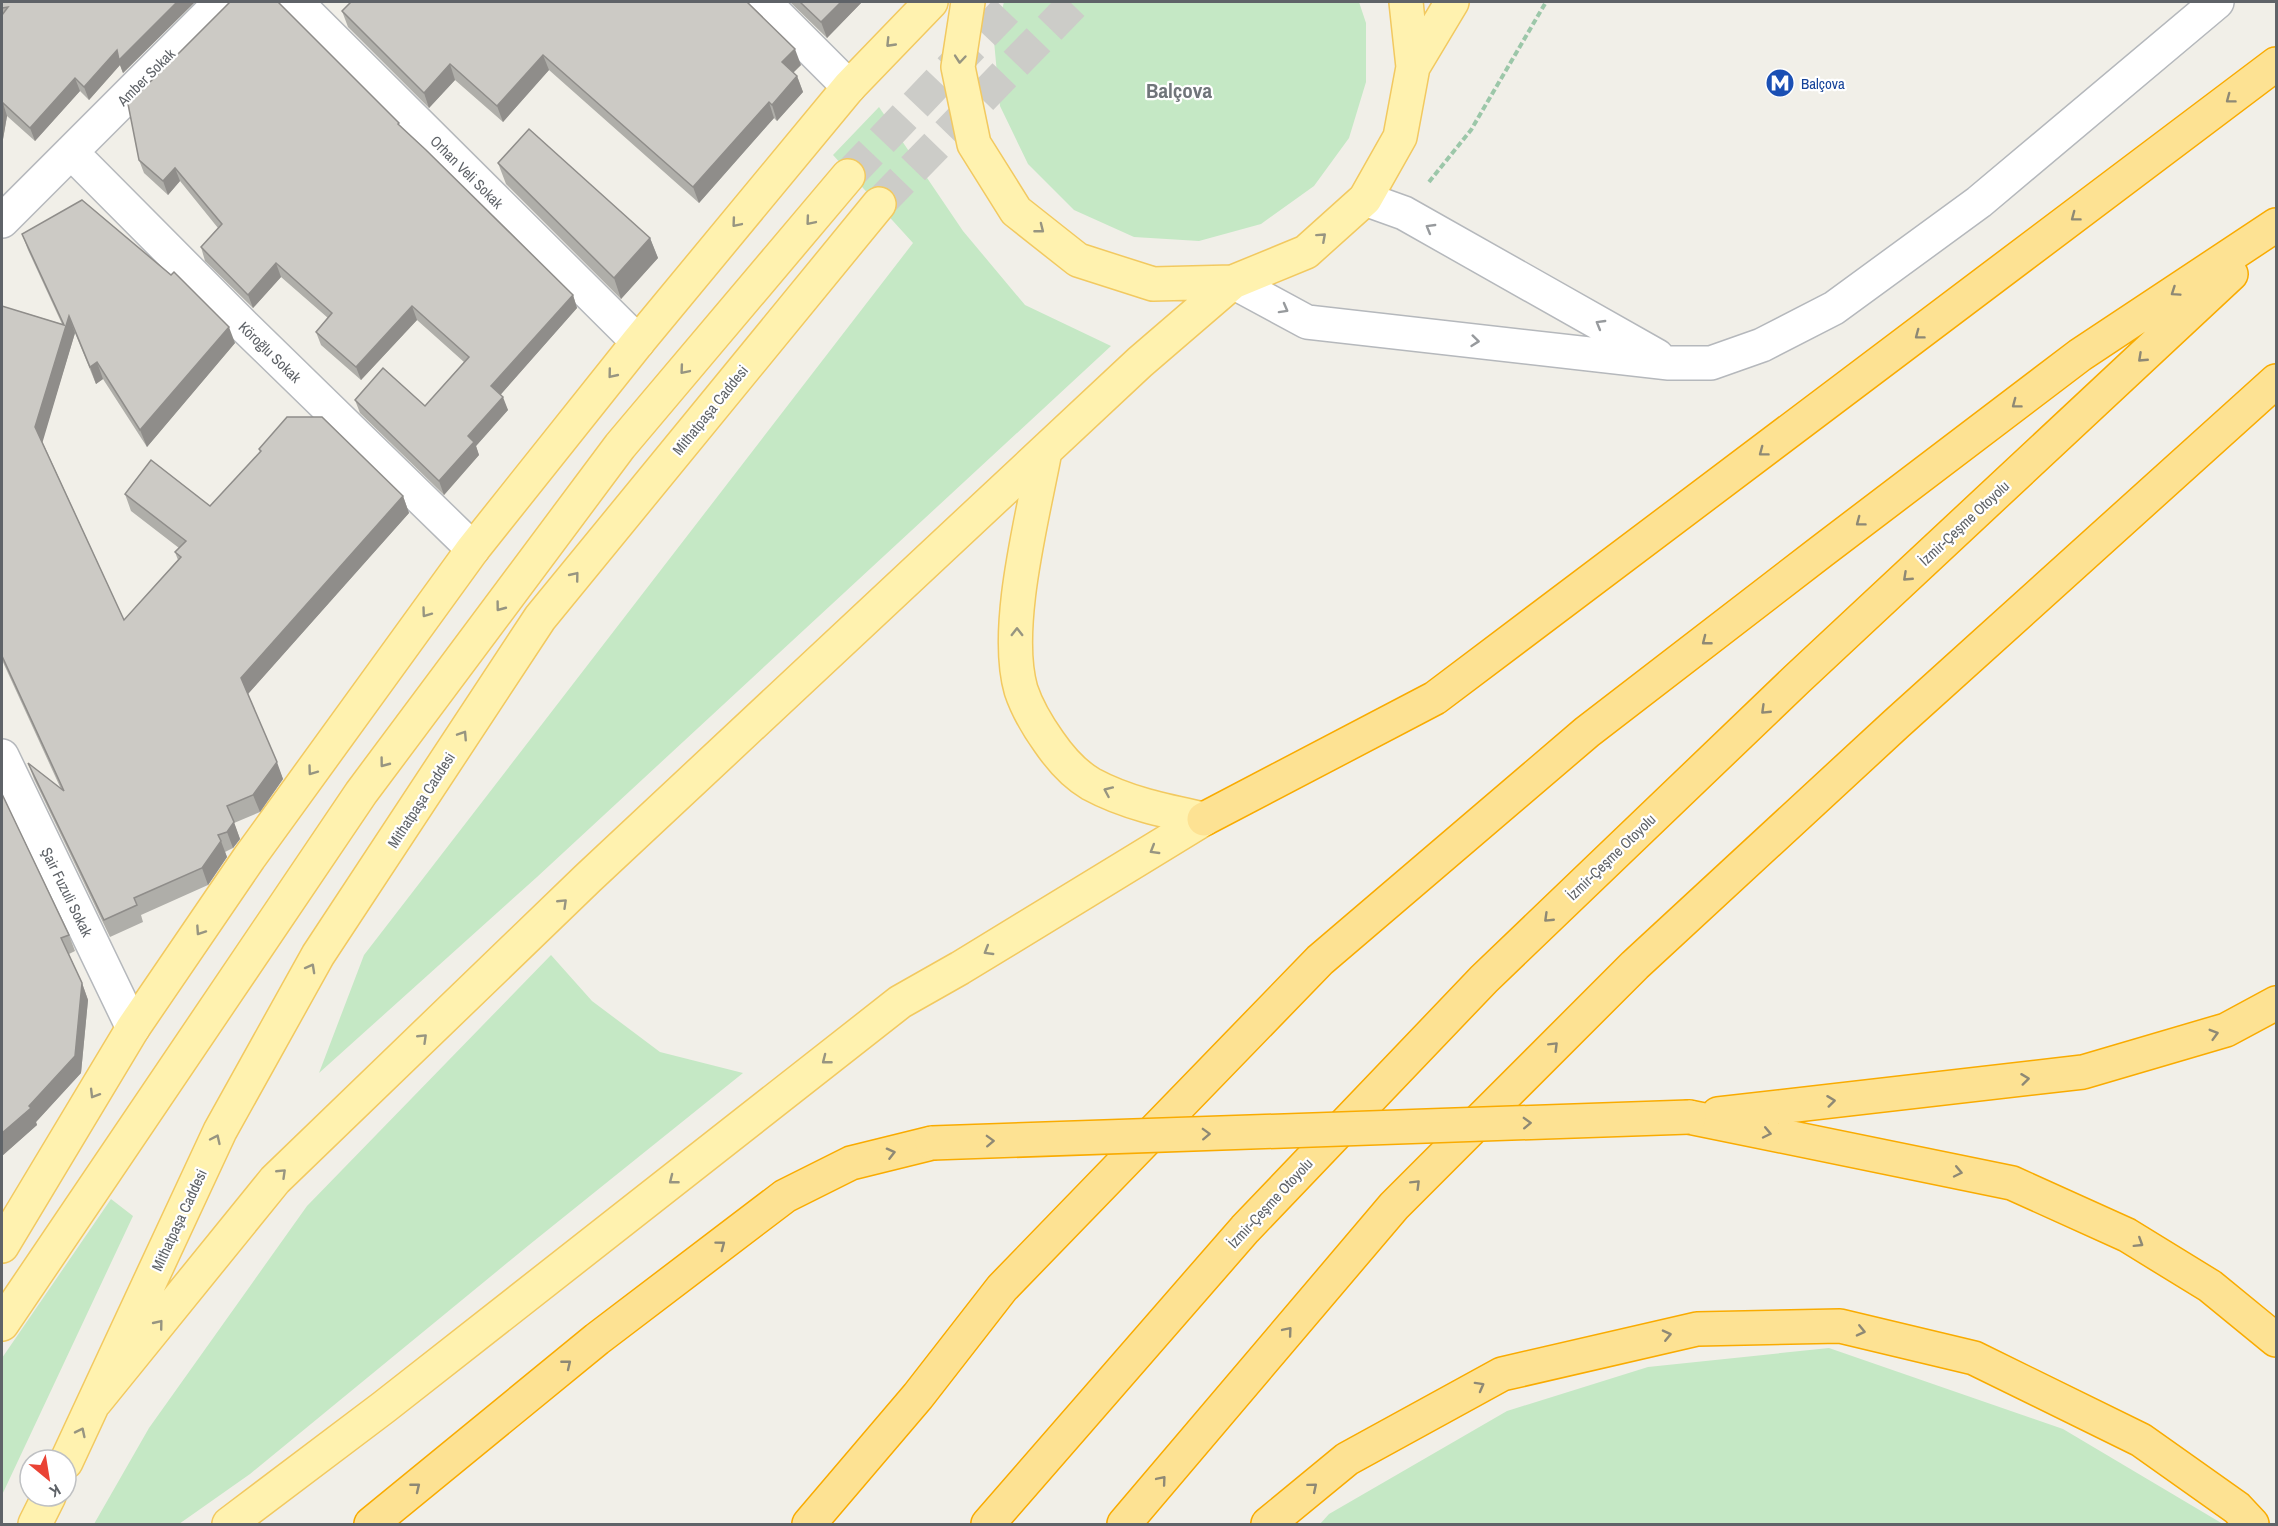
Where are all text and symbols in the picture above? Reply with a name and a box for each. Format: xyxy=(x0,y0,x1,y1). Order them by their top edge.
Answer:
one-way arrow xyxy=(886,37,897,47)
street label: Amber Sokak xyxy=(112,43,180,111)
one-way arrow xyxy=(954,55,967,64)
metro station icon: Balçova xyxy=(1764,67,1796,99)
place label: Balçova xyxy=(1801,73,1845,94)
district label: Balçova xyxy=(1146,76,1212,105)
one-way arrow xyxy=(2226,92,2237,103)
street label: Orhan Veli Sokak xyxy=(426,131,509,214)
one-way arrow xyxy=(2070,210,2081,221)
one-way arrow xyxy=(806,214,817,225)
one-way arrow xyxy=(732,217,743,228)
one-way arrow xyxy=(1033,222,1044,233)
one-way arrow xyxy=(1426,224,1436,235)
one-way arrow xyxy=(1315,233,1326,244)
one-way arrow xyxy=(2171,285,2182,296)
one-way arrow xyxy=(1278,302,1288,314)
street label: Köroğlu Sokak xyxy=(234,317,307,388)
one-way arrow xyxy=(1595,320,1606,331)
one-way arrow xyxy=(1914,327,1925,338)
one-way arrow xyxy=(1470,334,1479,347)
one-way arrow xyxy=(2138,350,2149,361)
street label: Mithatpaşa Caddesi xyxy=(667,361,753,459)
one-way arrow xyxy=(681,363,692,374)
one-way arrow xyxy=(609,367,620,378)
one-way arrow xyxy=(2011,397,2022,408)
one-way arrow xyxy=(1758,444,1769,455)
street label: İzmir-Çeşme Otoyolu xyxy=(1914,476,2014,570)
one-way arrow xyxy=(1856,515,1867,526)
one-way arrow xyxy=(1903,569,1914,580)
one-way arrow xyxy=(568,571,579,582)
one-way arrow xyxy=(497,600,508,611)
one-way arrow xyxy=(422,607,433,618)
one-way arrow xyxy=(1011,628,1023,637)
one-way arrow xyxy=(1701,633,1712,644)
one-way arrow xyxy=(1761,703,1771,714)
one-way arrow xyxy=(456,731,467,742)
street label: Mithatpaşa Caddesi xyxy=(382,748,460,852)
one-way arrow xyxy=(380,756,391,767)
one-way arrow xyxy=(308,765,319,776)
one-way arrow xyxy=(1103,786,1114,798)
street label: İzmir-Çeşme Otoyolu xyxy=(1562,809,1660,905)
one-way arrow xyxy=(1150,842,1160,854)
street label: Şair Fuzuli Sokak xyxy=(36,844,98,941)
one-way arrow xyxy=(556,899,567,910)
one-way arrow xyxy=(1545,910,1556,921)
one-way arrow xyxy=(196,924,207,935)
one-way arrow xyxy=(984,944,994,956)
one-way arrow xyxy=(303,964,315,975)
one-way arrow xyxy=(2208,1029,2219,1041)
one-way arrow xyxy=(416,1034,426,1045)
one-way arrow xyxy=(1546,1043,1557,1054)
one-way arrow xyxy=(822,1052,833,1063)
one-way arrow xyxy=(2020,1073,2029,1086)
one-way arrow xyxy=(89,1088,101,1098)
one-way arrow xyxy=(1826,1095,1836,1108)
one-way arrow xyxy=(1522,1116,1531,1129)
one-way arrow xyxy=(1762,1126,1772,1139)
one-way arrow xyxy=(1201,1127,1210,1140)
one-way arrow xyxy=(209,1134,221,1145)
one-way arrow xyxy=(986,1135,995,1147)
one-way arrow xyxy=(886,1148,896,1161)
street label: İzmir-Çeşme Otoyolu xyxy=(1223,1153,1317,1253)
one-way arrow xyxy=(1953,1165,1963,1178)
street label: Mithatpaşa Caddesi xyxy=(146,1166,212,1274)
one-way arrow xyxy=(275,1170,286,1181)
one-way arrow xyxy=(669,1173,680,1184)
one-way arrow xyxy=(1408,1180,1419,1191)
one-way arrow xyxy=(2133,1235,2143,1247)
one-way arrow xyxy=(714,1241,725,1252)
one-way arrow xyxy=(151,1320,162,1331)
one-way arrow xyxy=(1855,1324,1865,1337)
one-way arrow xyxy=(1281,1327,1292,1338)
one-way arrow xyxy=(1662,1330,1672,1343)
one-way arrow xyxy=(560,1360,571,1371)
one-way arrow xyxy=(1473,1382,1484,1393)
one-way arrow xyxy=(73,1427,85,1438)
north arrow xyxy=(18,1448,78,1508)
one-way arrow xyxy=(1155,1476,1166,1487)
text: K xyxy=(45,1479,65,1503)
one-way arrow xyxy=(1306,1483,1317,1494)
one-way arrow xyxy=(409,1484,420,1495)

